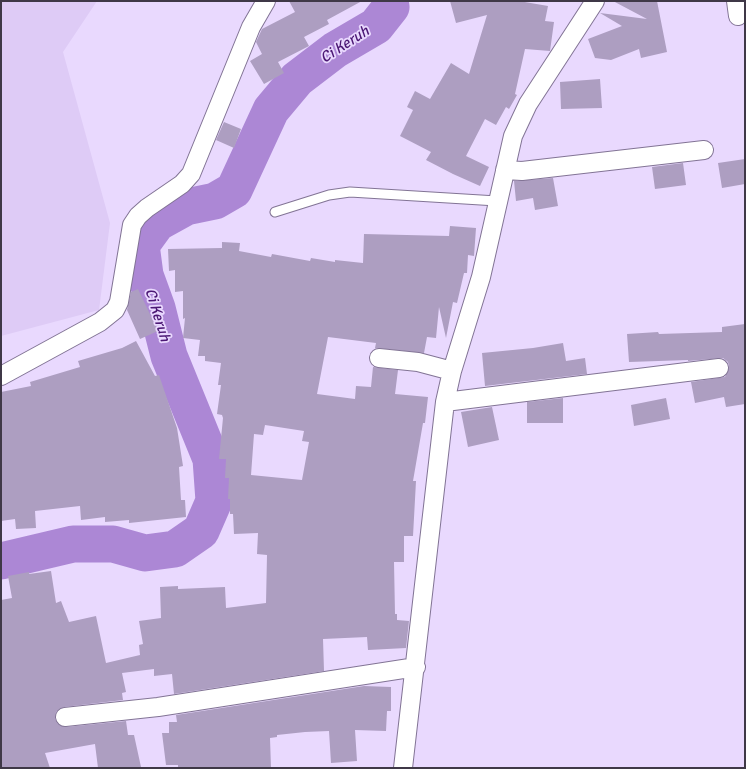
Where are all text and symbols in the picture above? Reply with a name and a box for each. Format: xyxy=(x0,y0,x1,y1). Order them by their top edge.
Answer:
water label: Ci Keruh xyxy=(317,23,373,67)
water label: Ci Keruh xyxy=(140,286,174,344)

